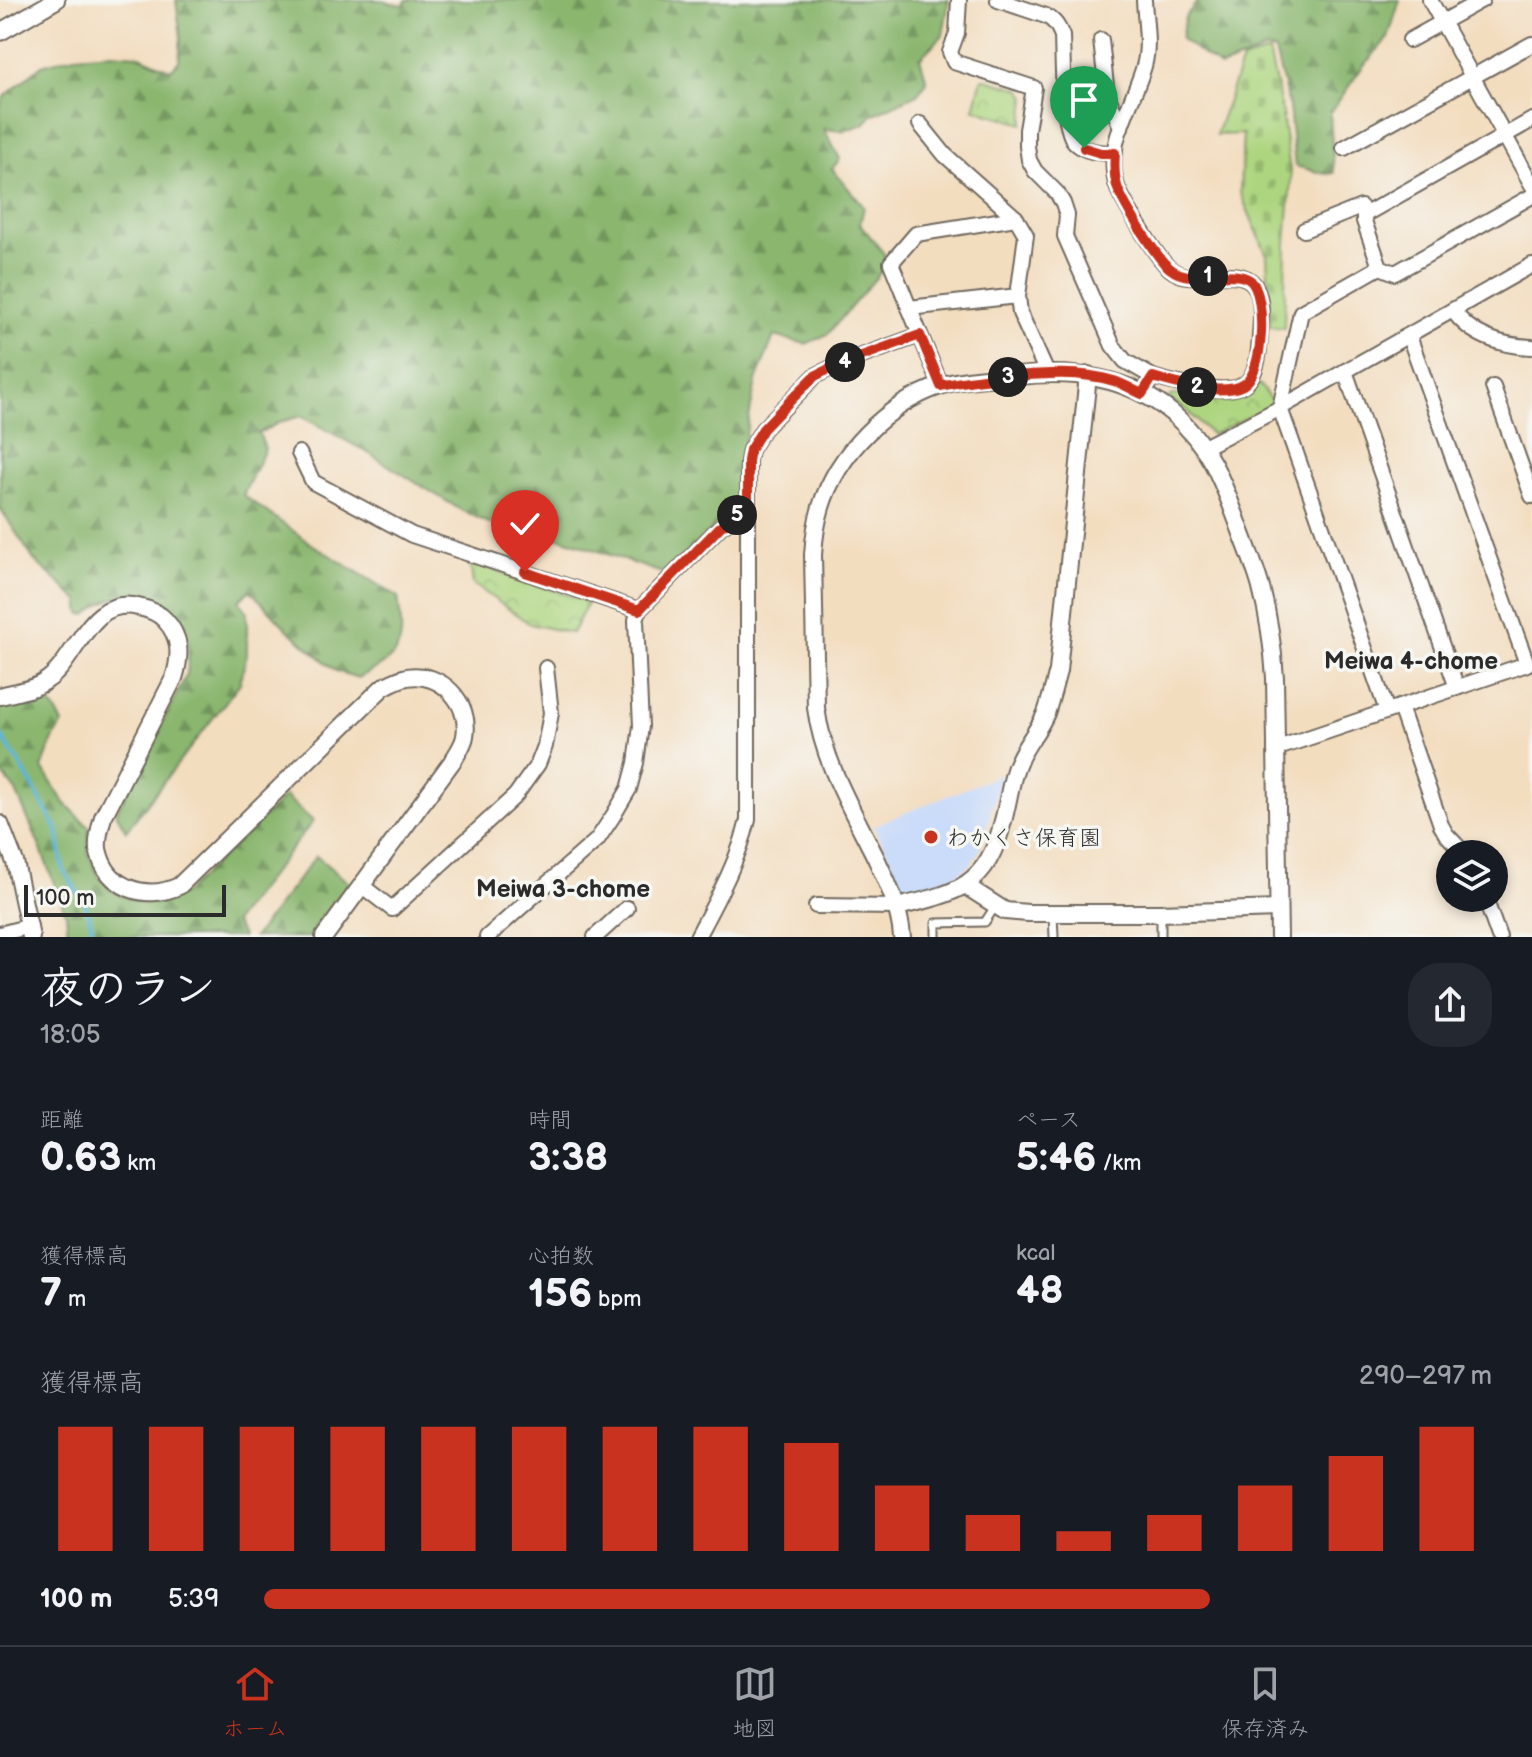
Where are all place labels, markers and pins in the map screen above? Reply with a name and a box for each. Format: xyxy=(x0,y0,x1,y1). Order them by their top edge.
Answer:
pin xyxy=(1050,66,1118,148)
pin: 1 xyxy=(1188,256,1228,296)
pin: 4 xyxy=(825,342,865,382)
pin: 3 xyxy=(988,357,1028,397)
pin: 2 xyxy=(1177,367,1217,407)
pin xyxy=(491,490,559,572)
pin: 5 xyxy=(717,495,757,535)
place label: わかくさ保育園 xyxy=(947,825,1101,852)
marker: わかくさ保育園 xyxy=(922,828,940,846)

